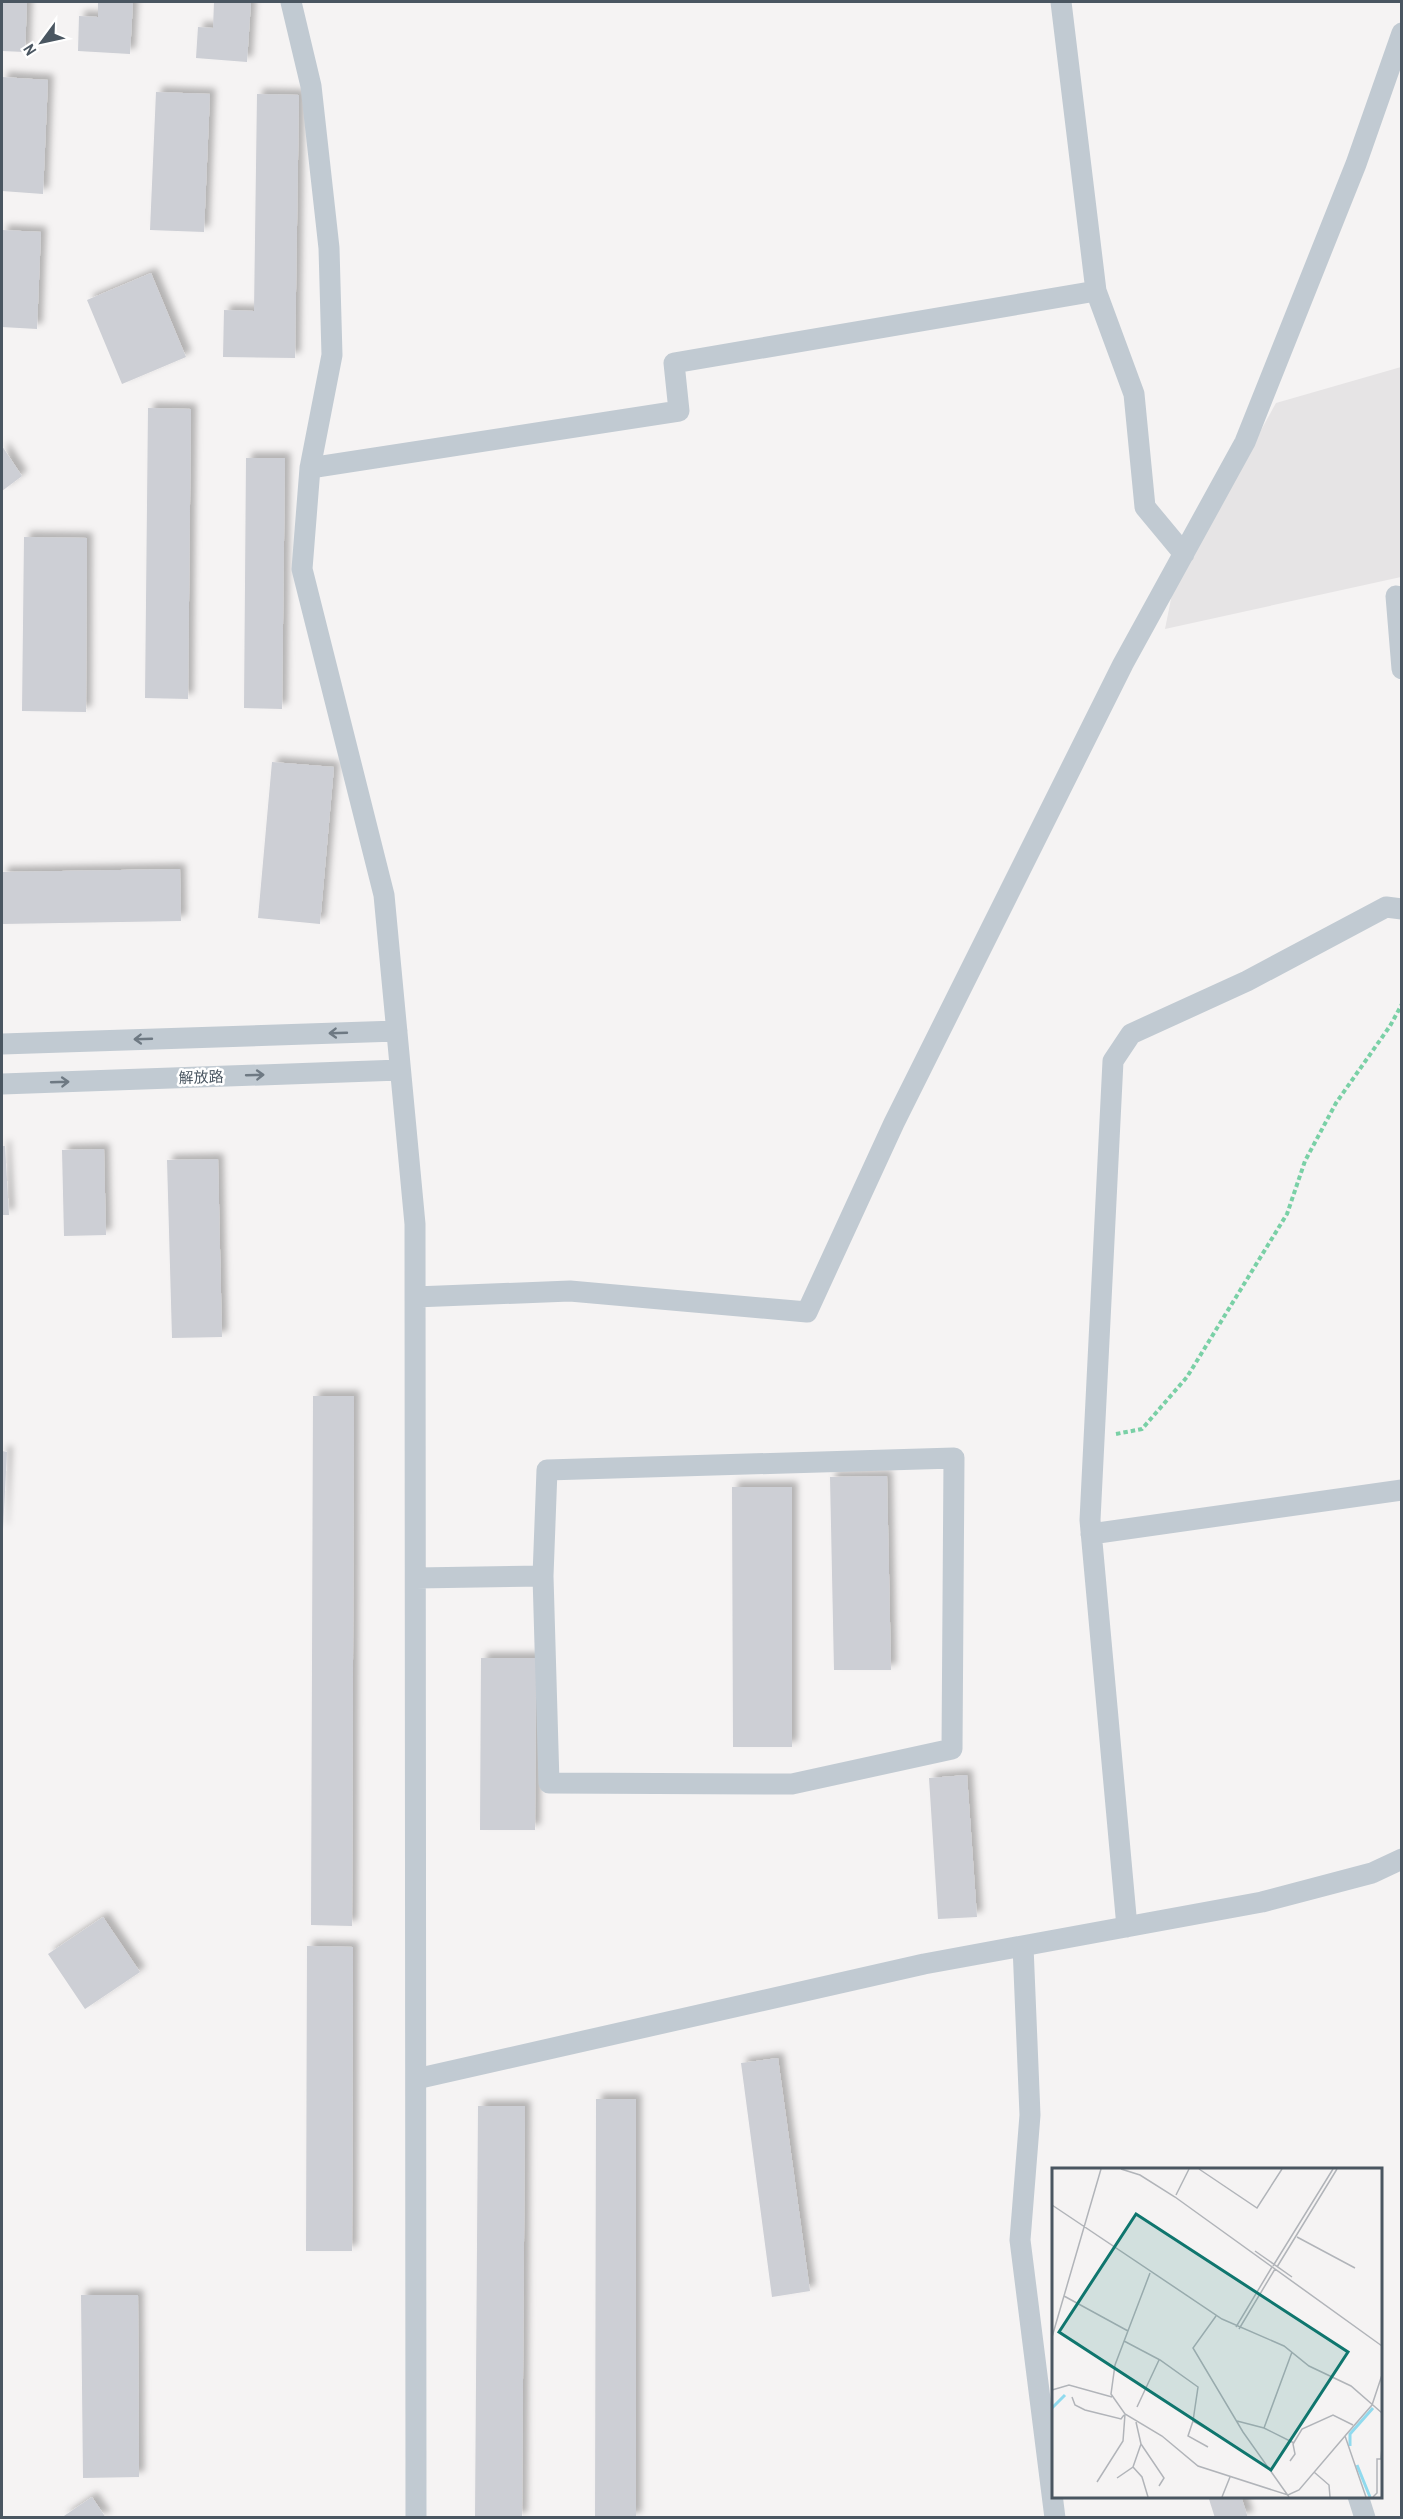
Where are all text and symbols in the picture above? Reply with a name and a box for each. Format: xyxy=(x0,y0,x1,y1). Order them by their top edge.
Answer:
north arrow xyxy=(12,12,72,72)
text: N xyxy=(18,40,41,60)
one-way arrow xyxy=(329,1027,349,1039)
one-way arrow xyxy=(134,1033,154,1045)
street label: 解放路 xyxy=(178,1066,224,1088)
one-way arrow xyxy=(244,1070,264,1081)
one-way arrow xyxy=(49,1077,69,1088)
inset map xyxy=(1052,2168,1382,2498)

